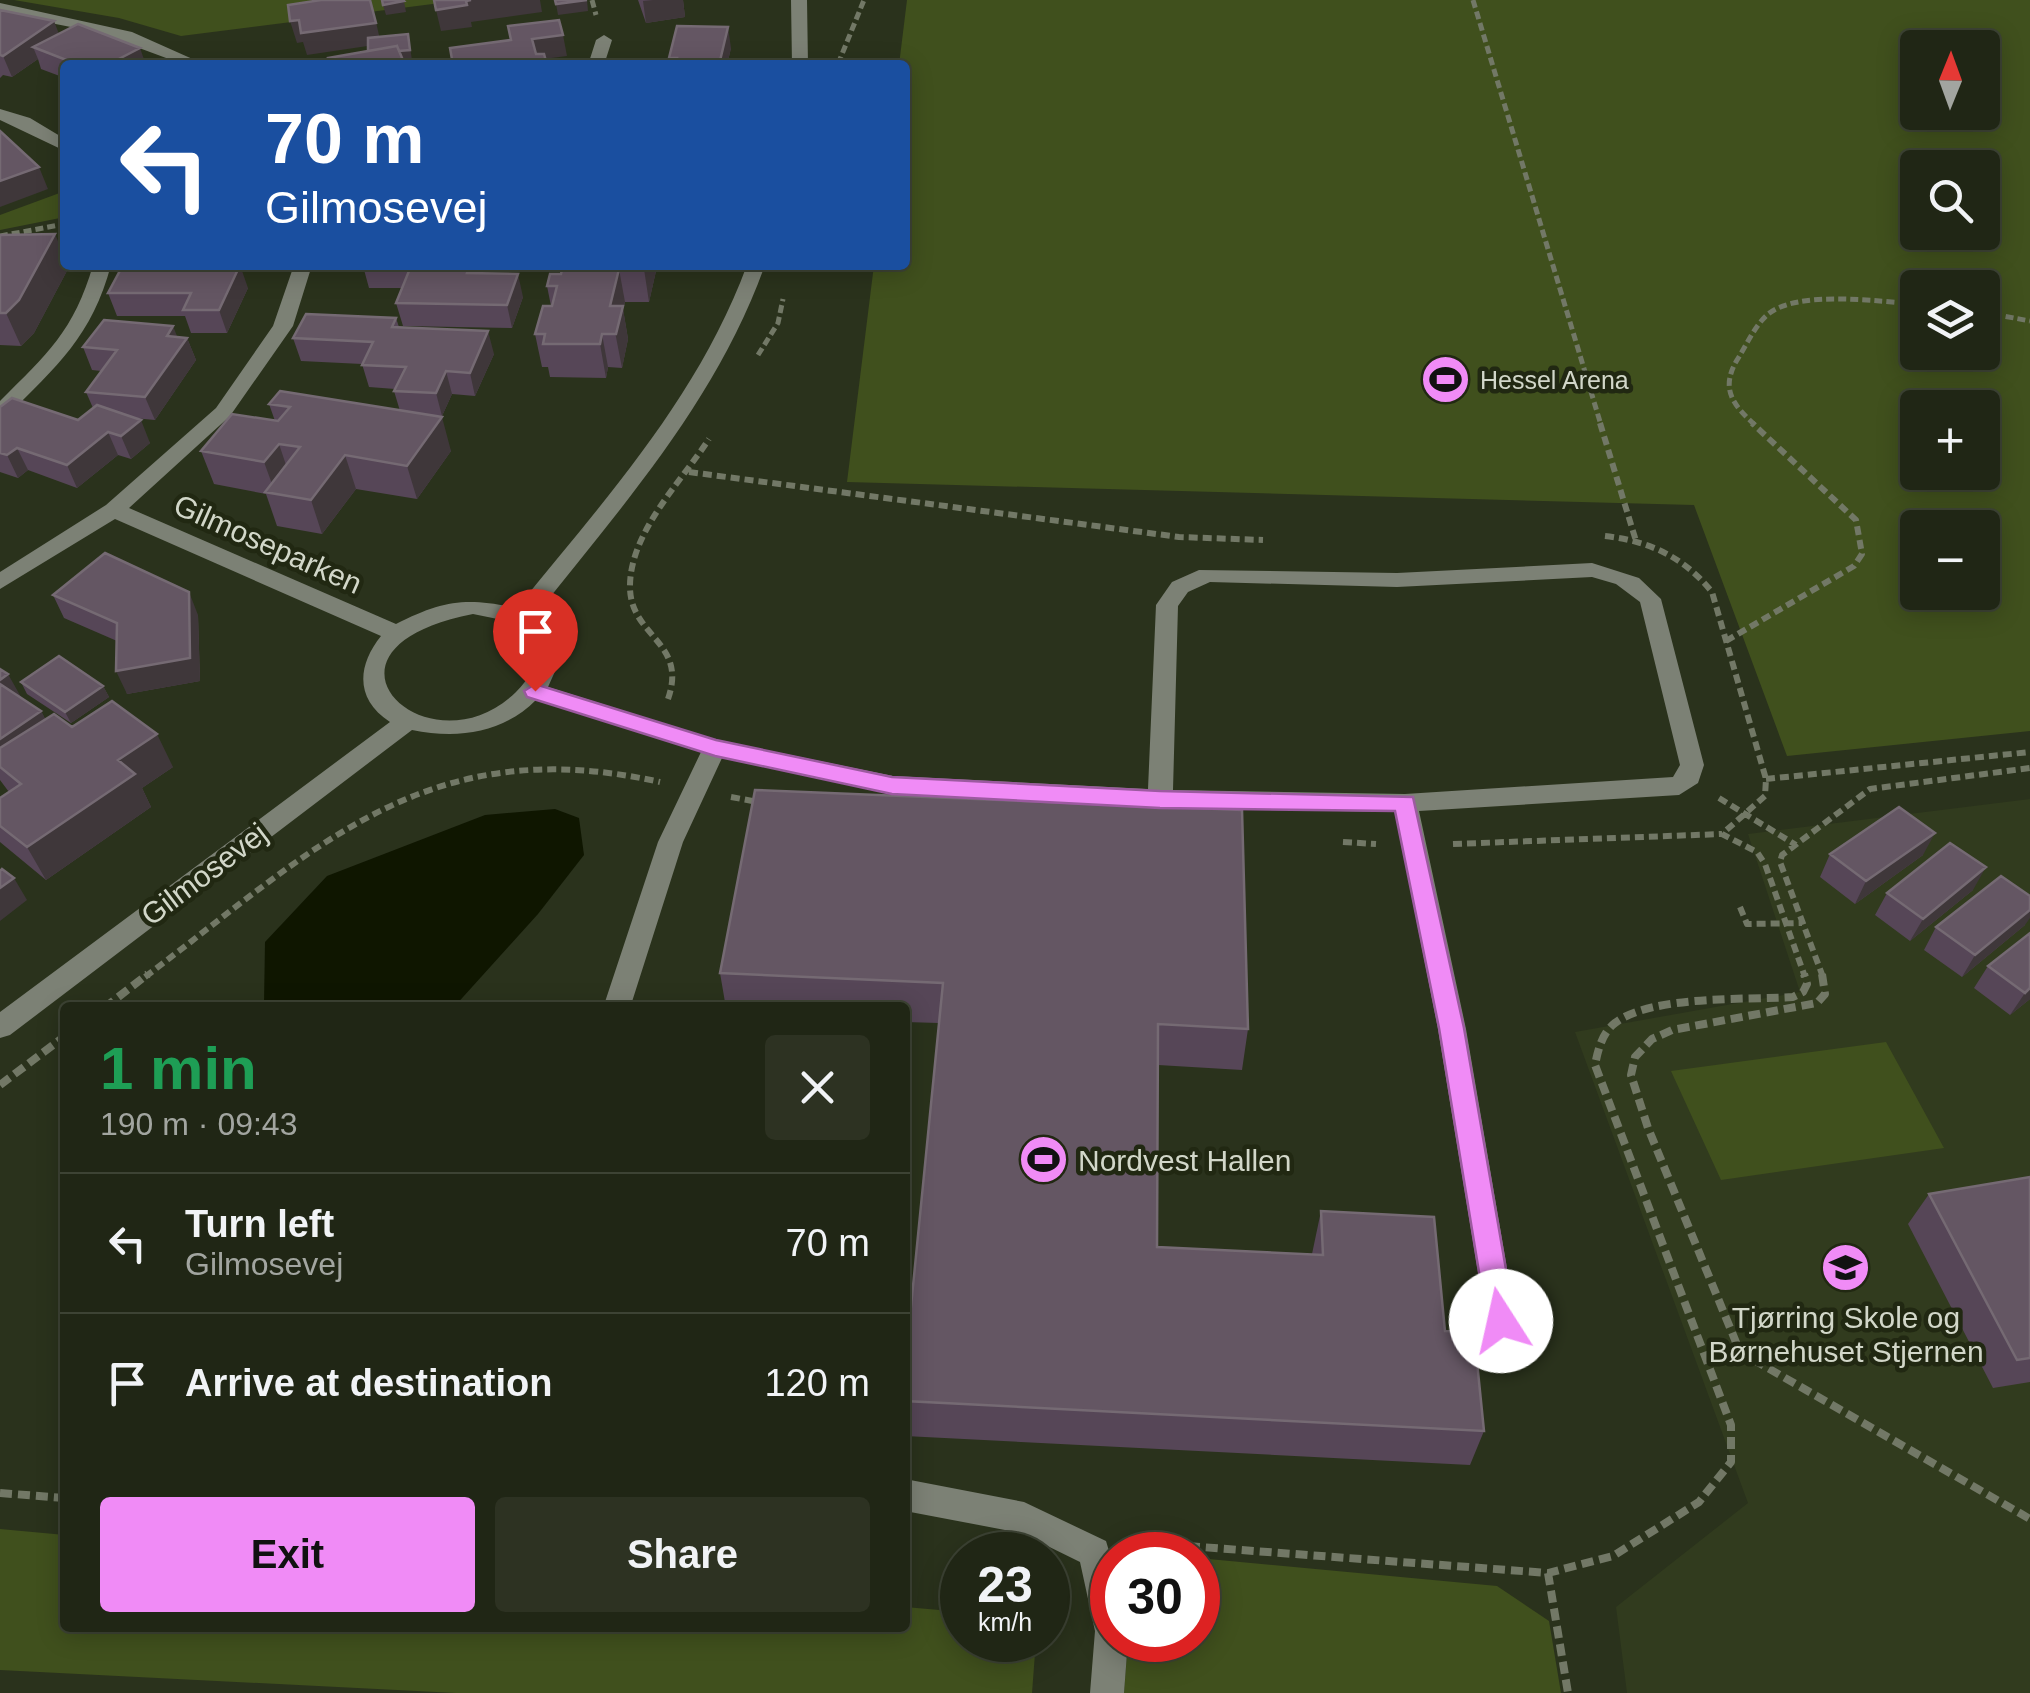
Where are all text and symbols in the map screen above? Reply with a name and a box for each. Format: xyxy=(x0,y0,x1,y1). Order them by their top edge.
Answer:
north arrow xyxy=(1900,30,2000,130)
map controls xyxy=(1900,30,2000,610)
icon: left xyxy=(100,100,230,230)
text: 70 m xyxy=(265,100,425,178)
button: search xyxy=(1900,150,2000,250)
text: Gilmosevej xyxy=(265,182,488,233)
button: layers xyxy=(1900,270,2000,370)
sports icon: Hessel Arena xyxy=(1419,354,1471,406)
place label: Hessel Arena xyxy=(1480,366,1629,394)
button: + xyxy=(1900,390,2000,490)
street label: Gilmoseparken xyxy=(169,488,367,600)
button: − xyxy=(1900,510,2000,610)
pin xyxy=(493,589,578,692)
icon: arrive xyxy=(508,604,563,659)
street label: Gilmosevej xyxy=(135,816,273,932)
text: 1 min xyxy=(100,1035,257,1102)
button: close xyxy=(765,1035,870,1140)
text: 190 m · 09:43 xyxy=(100,1106,297,1142)
sports icon: Nordvest Hallen xyxy=(1017,1134,1069,1186)
place label: Nordvest Hallen xyxy=(1078,1144,1291,1177)
text: Turn left xyxy=(185,1203,334,1245)
icon: left xyxy=(100,1216,155,1271)
text: 70 m xyxy=(786,1222,870,1264)
school or university icon: Tjørring Skole og Børnehuset Stjernen xyxy=(1820,1242,1872,1294)
text: Gilmosevej xyxy=(185,1246,343,1282)
position arrow xyxy=(1449,1269,1553,1373)
place label: Tjørring Skole og Børnehuset Stjernen xyxy=(1708,1301,1984,1368)
icon: arrive xyxy=(100,1356,155,1411)
text: Arrive at destination xyxy=(185,1362,552,1404)
text: 120 m xyxy=(764,1362,870,1404)
button: Exit xyxy=(100,1497,475,1612)
button: Share xyxy=(495,1497,870,1612)
speed limit sign: 30 xyxy=(1090,1532,1220,1662)
text: 23 xyxy=(977,1557,1033,1613)
text: km/h xyxy=(978,1608,1032,1636)

